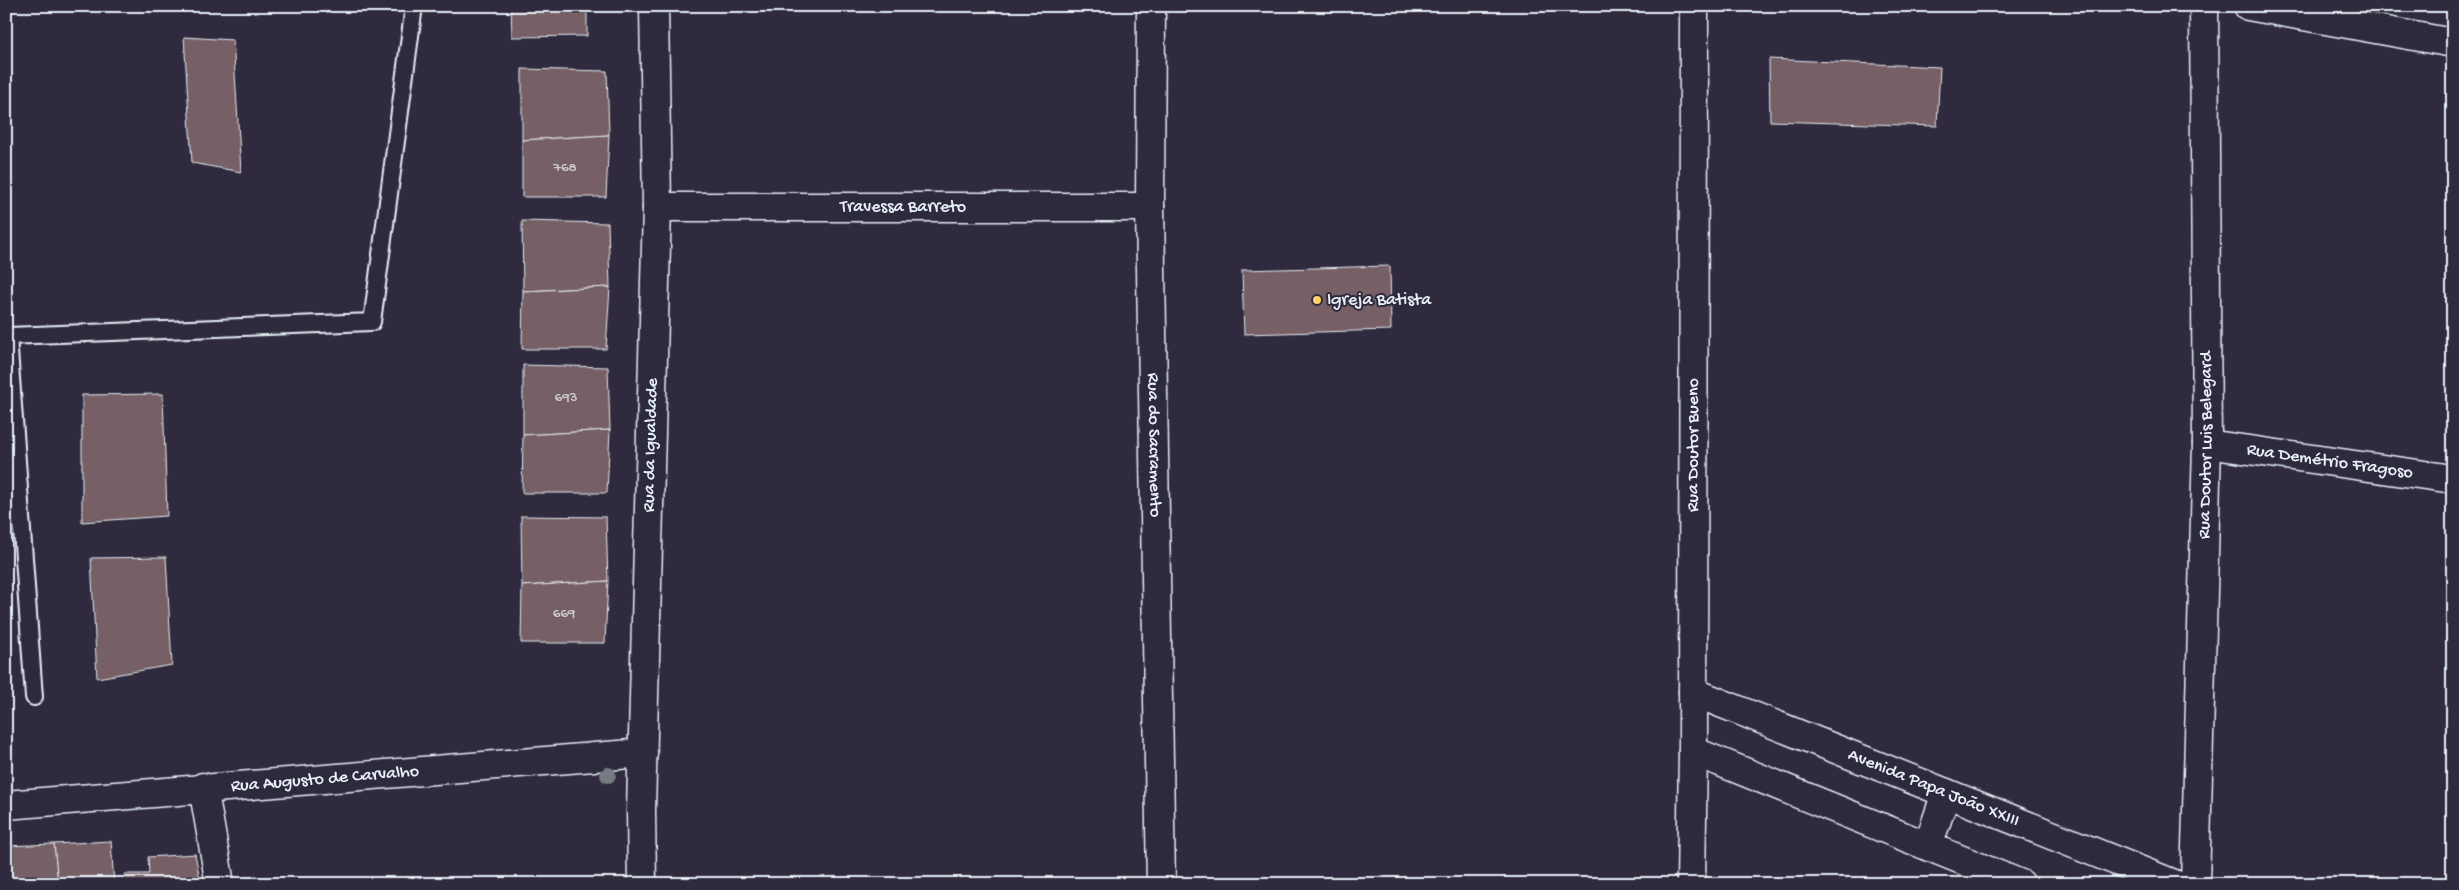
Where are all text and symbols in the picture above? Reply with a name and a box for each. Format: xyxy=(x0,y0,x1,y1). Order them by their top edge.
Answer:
house number: 768 xyxy=(552,159,577,177)
street label: Travessa Barreto xyxy=(839,197,966,218)
place label: Igreja Batista xyxy=(1327,290,1432,311)
marker: Igreja Batista xyxy=(1311,294,1323,306)
street label: Rua Doutor Luis Belegard xyxy=(2194,350,2218,539)
street label: Rua do Sacramento xyxy=(1142,373,1166,517)
street label: Rua da Igualdade xyxy=(638,377,663,513)
street label: Rua Doutor Bueno xyxy=(1683,378,1704,512)
house number: 693 xyxy=(555,389,578,407)
street label: Rua Demétrio Fragoso xyxy=(2245,439,2414,484)
house number: 669 xyxy=(553,605,576,623)
street label: Avenida Papa João XXIII xyxy=(1845,744,2022,832)
street label: Rua Augusto de Carvalho xyxy=(230,761,420,797)

